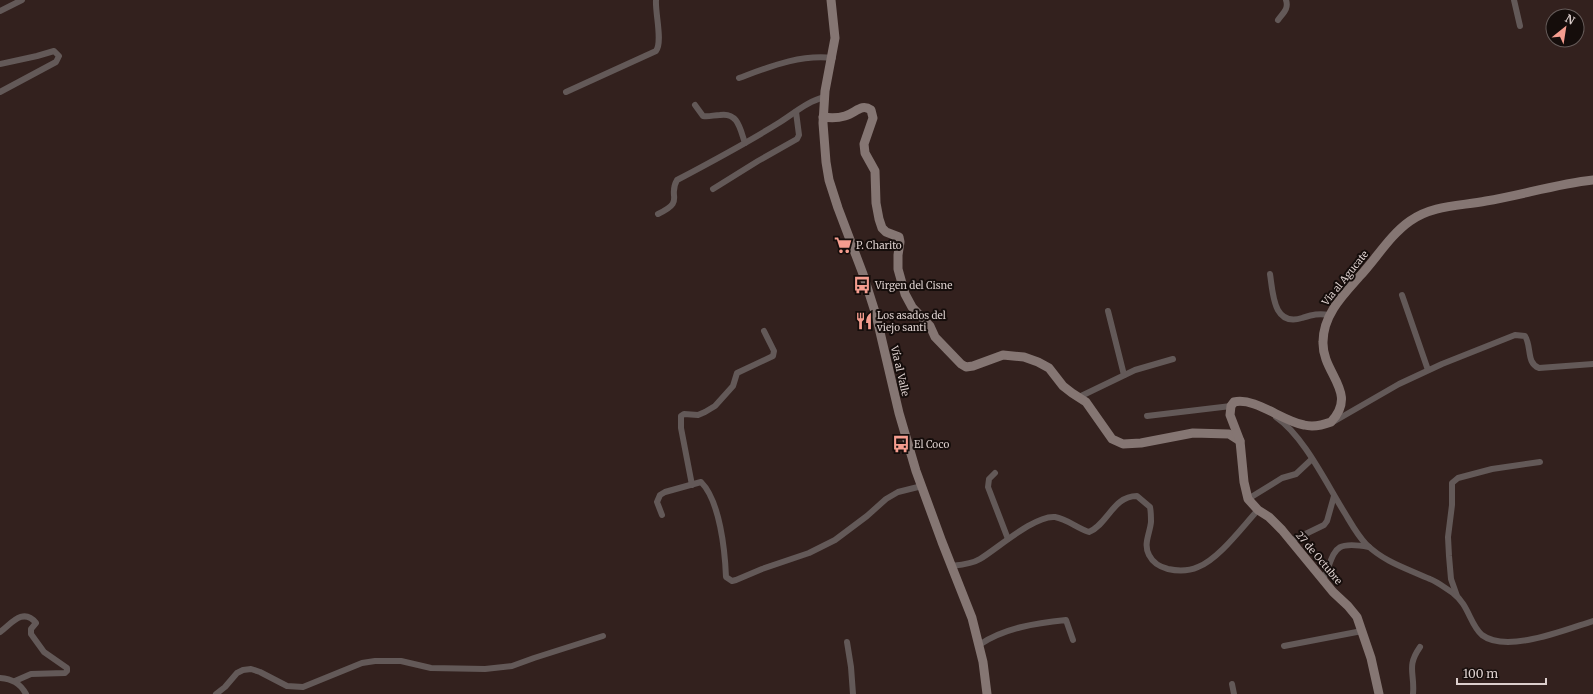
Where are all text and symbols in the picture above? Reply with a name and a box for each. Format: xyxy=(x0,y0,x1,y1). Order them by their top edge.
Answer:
north arrow xyxy=(1545,8,1585,48)
text: N xyxy=(1563,11,1578,28)
supermarket icon: P. Charito xyxy=(833,235,853,255)
place label: P. Charito xyxy=(856,239,902,252)
street label: Via al Agucate xyxy=(1318,248,1371,309)
bus stop icon: Virgen del Cisne xyxy=(852,275,872,295)
place label: Virgen del Cisne xyxy=(874,279,952,292)
place label: Los asados del viejo santi xyxy=(876,309,946,334)
restaurant icon: Los asados del viejo santi xyxy=(854,311,874,331)
street label: Vía al Valle xyxy=(888,344,912,397)
bus stop icon: El Coco xyxy=(891,434,911,454)
place label: El Coco xyxy=(914,438,949,451)
street label: 27 de Octubre xyxy=(1293,529,1345,587)
scale bar xyxy=(1457,660,1546,686)
text: 100 m xyxy=(1463,666,1498,681)

